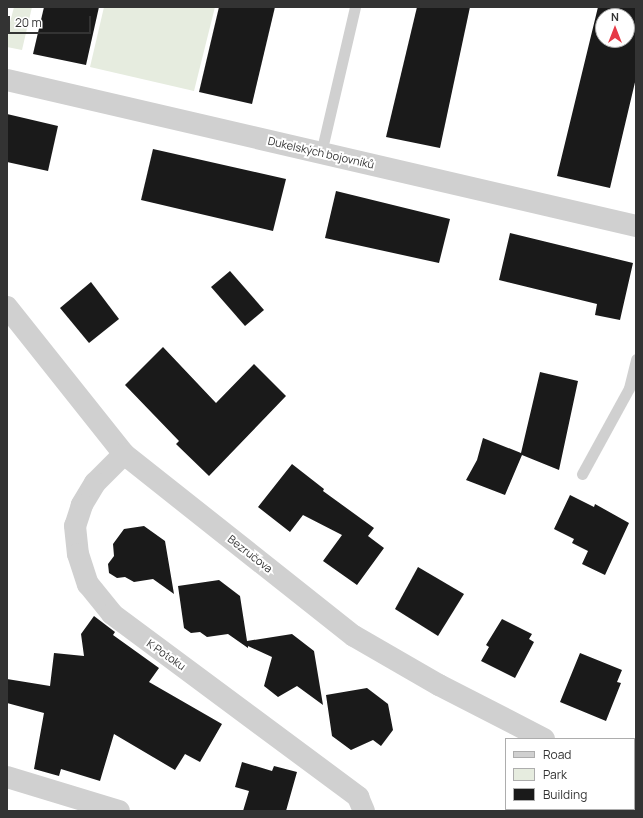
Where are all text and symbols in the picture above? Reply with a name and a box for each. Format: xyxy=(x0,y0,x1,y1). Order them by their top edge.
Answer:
scale bar xyxy=(10,8,93,34)
north arrow xyxy=(595,8,635,48)
text: N xyxy=(611,9,619,24)
text: 20 m xyxy=(15,14,42,31)
street label: Dukelských bojovníků xyxy=(267,134,375,172)
street label: Bezručova xyxy=(225,532,275,576)
street label: K Potoku xyxy=(144,637,188,673)
legend xyxy=(505,738,635,810)
text: Road xyxy=(543,746,571,763)
text: Park xyxy=(543,766,567,783)
text: Building xyxy=(543,786,587,803)

